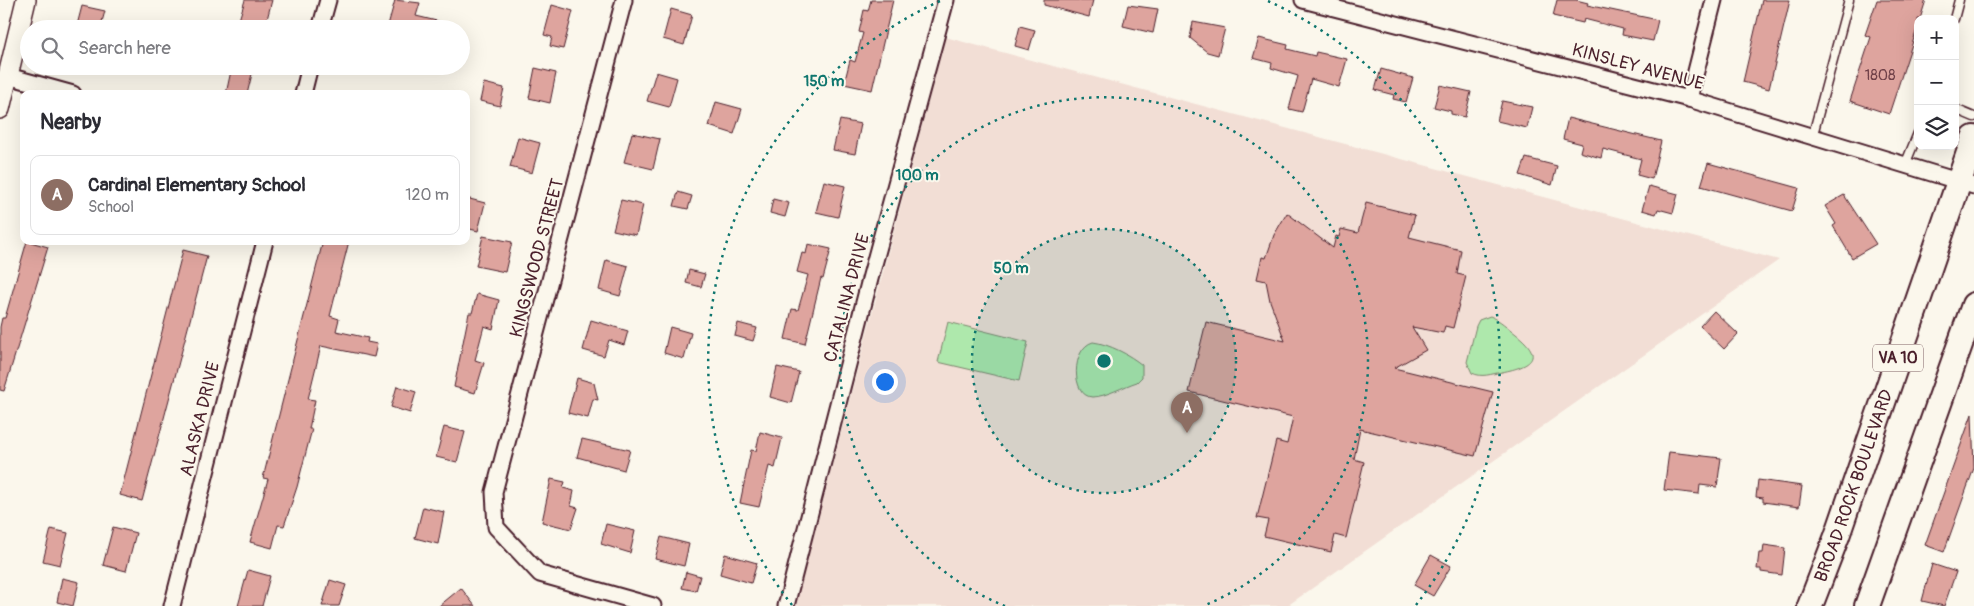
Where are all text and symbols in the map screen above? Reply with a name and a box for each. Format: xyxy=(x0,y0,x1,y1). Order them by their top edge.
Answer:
map controls xyxy=(1914,15,1959,150)
button: + xyxy=(1914,15,1959,60)
search box xyxy=(20,20,470,75)
icon: search xyxy=(38,34,66,62)
text: Search here xyxy=(78,36,171,60)
street label: KINSLEY AVENUE xyxy=(1569,38,1707,96)
button: − xyxy=(1914,60,1959,105)
house number: 1808 xyxy=(1864,66,1896,85)
text: 150 m xyxy=(804,72,844,91)
button: layers xyxy=(1914,105,1959,150)
text: Nearby xyxy=(40,109,101,136)
text: 100 m xyxy=(896,166,938,185)
text: Cardinal Elementary School xyxy=(88,173,306,197)
street label: KINGSWOOD STREET xyxy=(505,176,569,340)
text: A xyxy=(52,185,62,205)
text: 120 m xyxy=(405,185,449,205)
text: School xyxy=(88,197,134,217)
street label: CATALINA DRIVE xyxy=(819,231,875,365)
text: 50 m xyxy=(994,259,1028,278)
road number: VA 10 xyxy=(1873,344,1923,372)
centre of rings xyxy=(1095,352,1113,370)
street label: ALASKA DRIVE xyxy=(175,359,225,479)
your location xyxy=(872,369,898,395)
street label: BROAD ROCK BOULEVARD xyxy=(1809,386,1898,585)
pin: A xyxy=(1171,392,1203,433)

